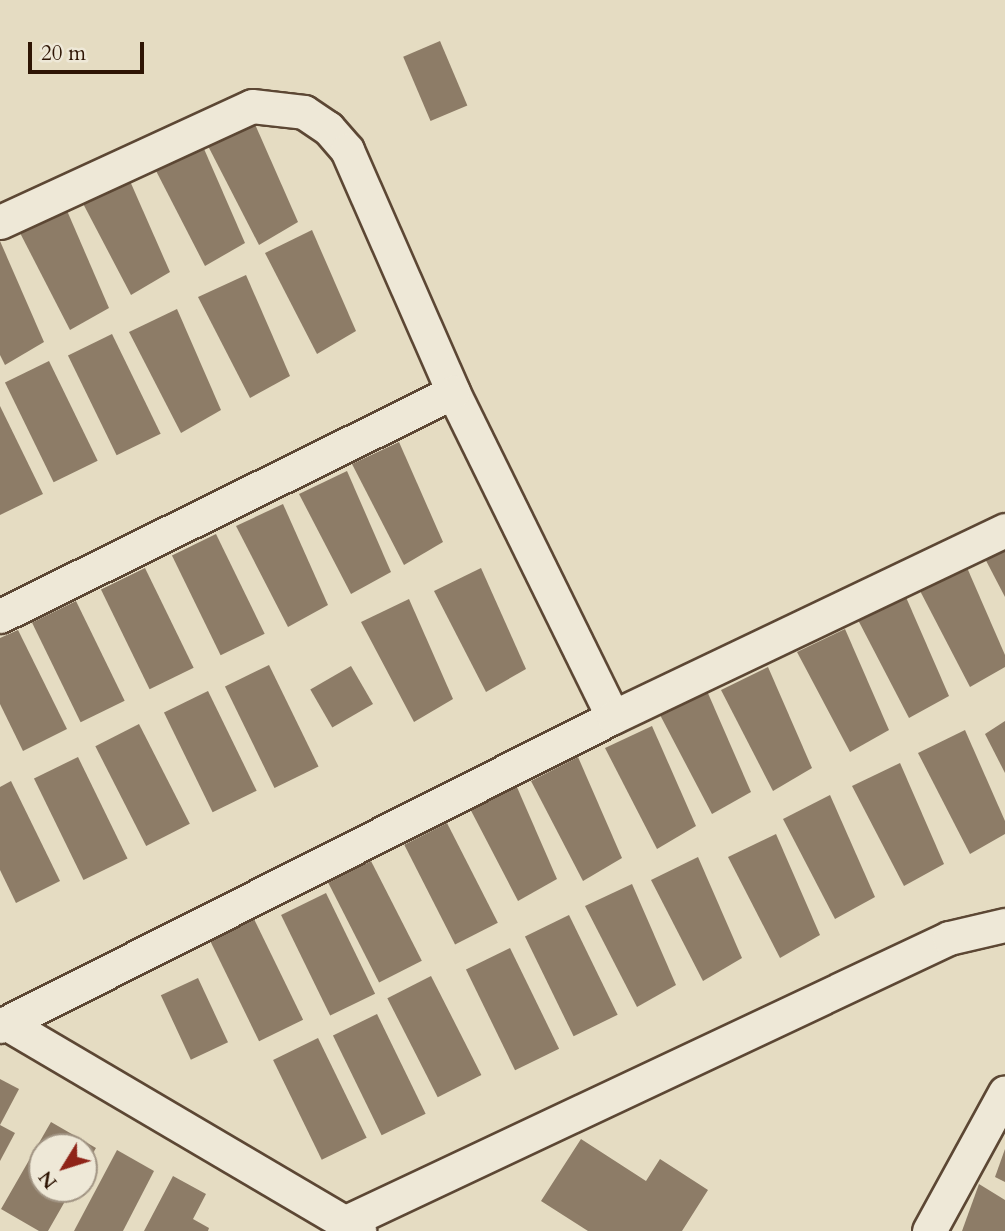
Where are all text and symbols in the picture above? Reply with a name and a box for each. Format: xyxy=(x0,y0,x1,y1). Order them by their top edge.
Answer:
scale bar xyxy=(32,28,147,72)
text: 20 m xyxy=(41,39,86,68)
north arrow xyxy=(28,1133,98,1203)
text: N xyxy=(33,1165,63,1194)

